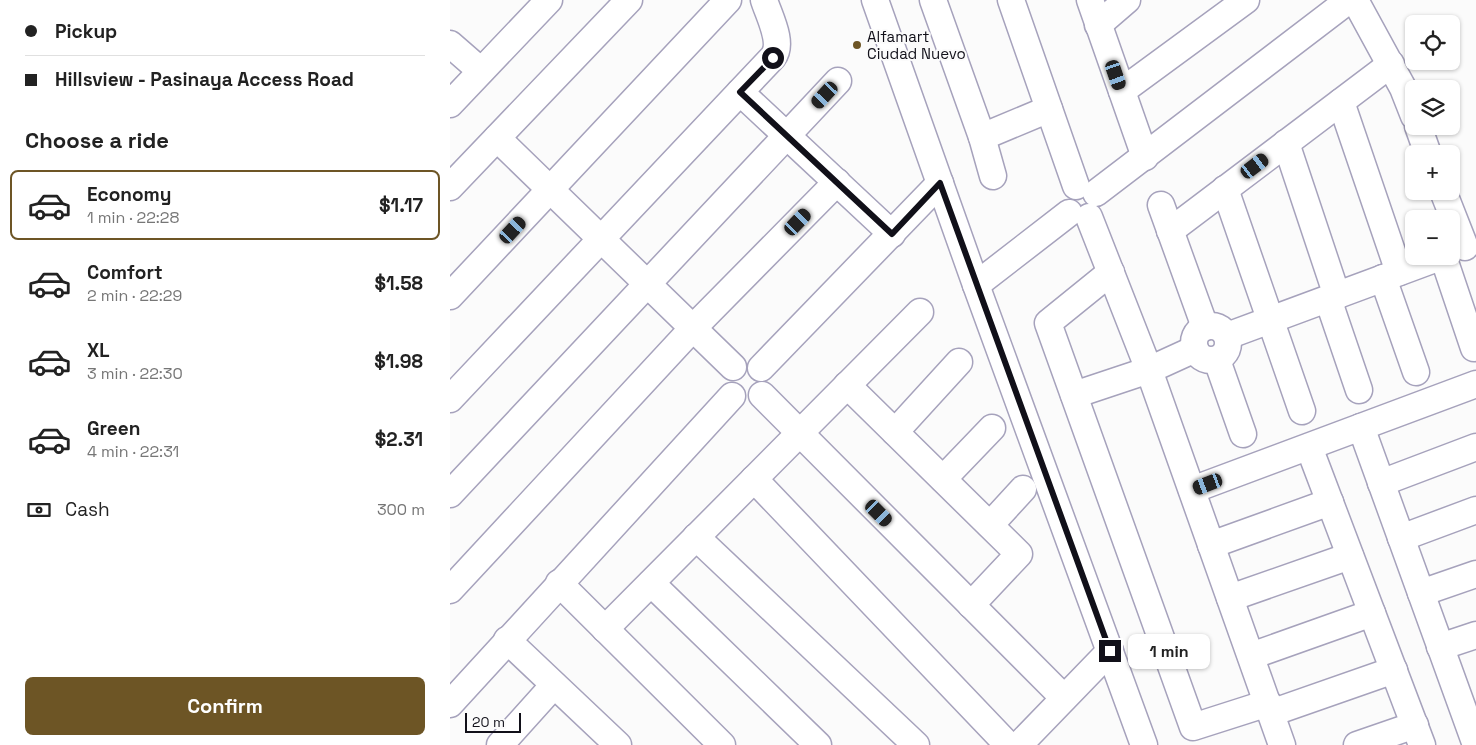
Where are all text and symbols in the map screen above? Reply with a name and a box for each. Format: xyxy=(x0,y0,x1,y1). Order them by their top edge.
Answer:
map controls xyxy=(1405,15,1460,265)
button: locate xyxy=(1405,15,1460,70)
text: Pickup xyxy=(55,19,117,44)
place label: Alfamart Ciudad Nuevo xyxy=(867,27,966,63)
marker: Alfamart Ciudad Nuevo xyxy=(851,39,863,51)
route start xyxy=(762,47,784,69)
car xyxy=(1104,58,1127,92)
text: Hillsview - Pasinaya Access Road xyxy=(55,67,354,92)
car xyxy=(809,79,840,111)
button: layers xyxy=(1405,80,1460,135)
text: Choose a ride xyxy=(25,126,169,154)
button: + xyxy=(1405,145,1460,200)
car xyxy=(1238,151,1271,181)
text: Economy xyxy=(87,182,171,207)
icon: car xyxy=(27,183,72,228)
text: $1.17 xyxy=(379,193,423,218)
car xyxy=(782,206,813,238)
text: 1 min · 22:28 xyxy=(87,207,179,228)
button: − xyxy=(1405,210,1460,265)
car xyxy=(497,214,528,246)
text: Comfort xyxy=(87,260,163,285)
icon: car xyxy=(27,261,72,306)
text: $1.58 xyxy=(374,271,423,296)
text: 2 min · 22:29 xyxy=(87,285,182,306)
text: XL xyxy=(87,338,110,363)
icon: car xyxy=(27,339,72,384)
text: $1.98 xyxy=(374,349,423,374)
text: 3 min · 22:30 xyxy=(87,363,183,384)
text: Green xyxy=(87,416,140,441)
icon: car xyxy=(27,417,72,462)
text: $2.31 xyxy=(375,427,423,452)
text: 4 min · 22:31 xyxy=(87,441,179,462)
car xyxy=(1191,472,1224,496)
icon: cash xyxy=(25,496,53,524)
text: Cash xyxy=(65,497,110,522)
car xyxy=(863,497,894,529)
text: 300 m xyxy=(377,499,425,520)
callout: 1 min xyxy=(1128,634,1210,668)
route end xyxy=(1099,640,1121,662)
text: 1 min xyxy=(1149,641,1189,662)
button: Confirm xyxy=(25,677,425,735)
scale bar xyxy=(465,710,521,733)
text: 20 m xyxy=(472,713,505,731)

